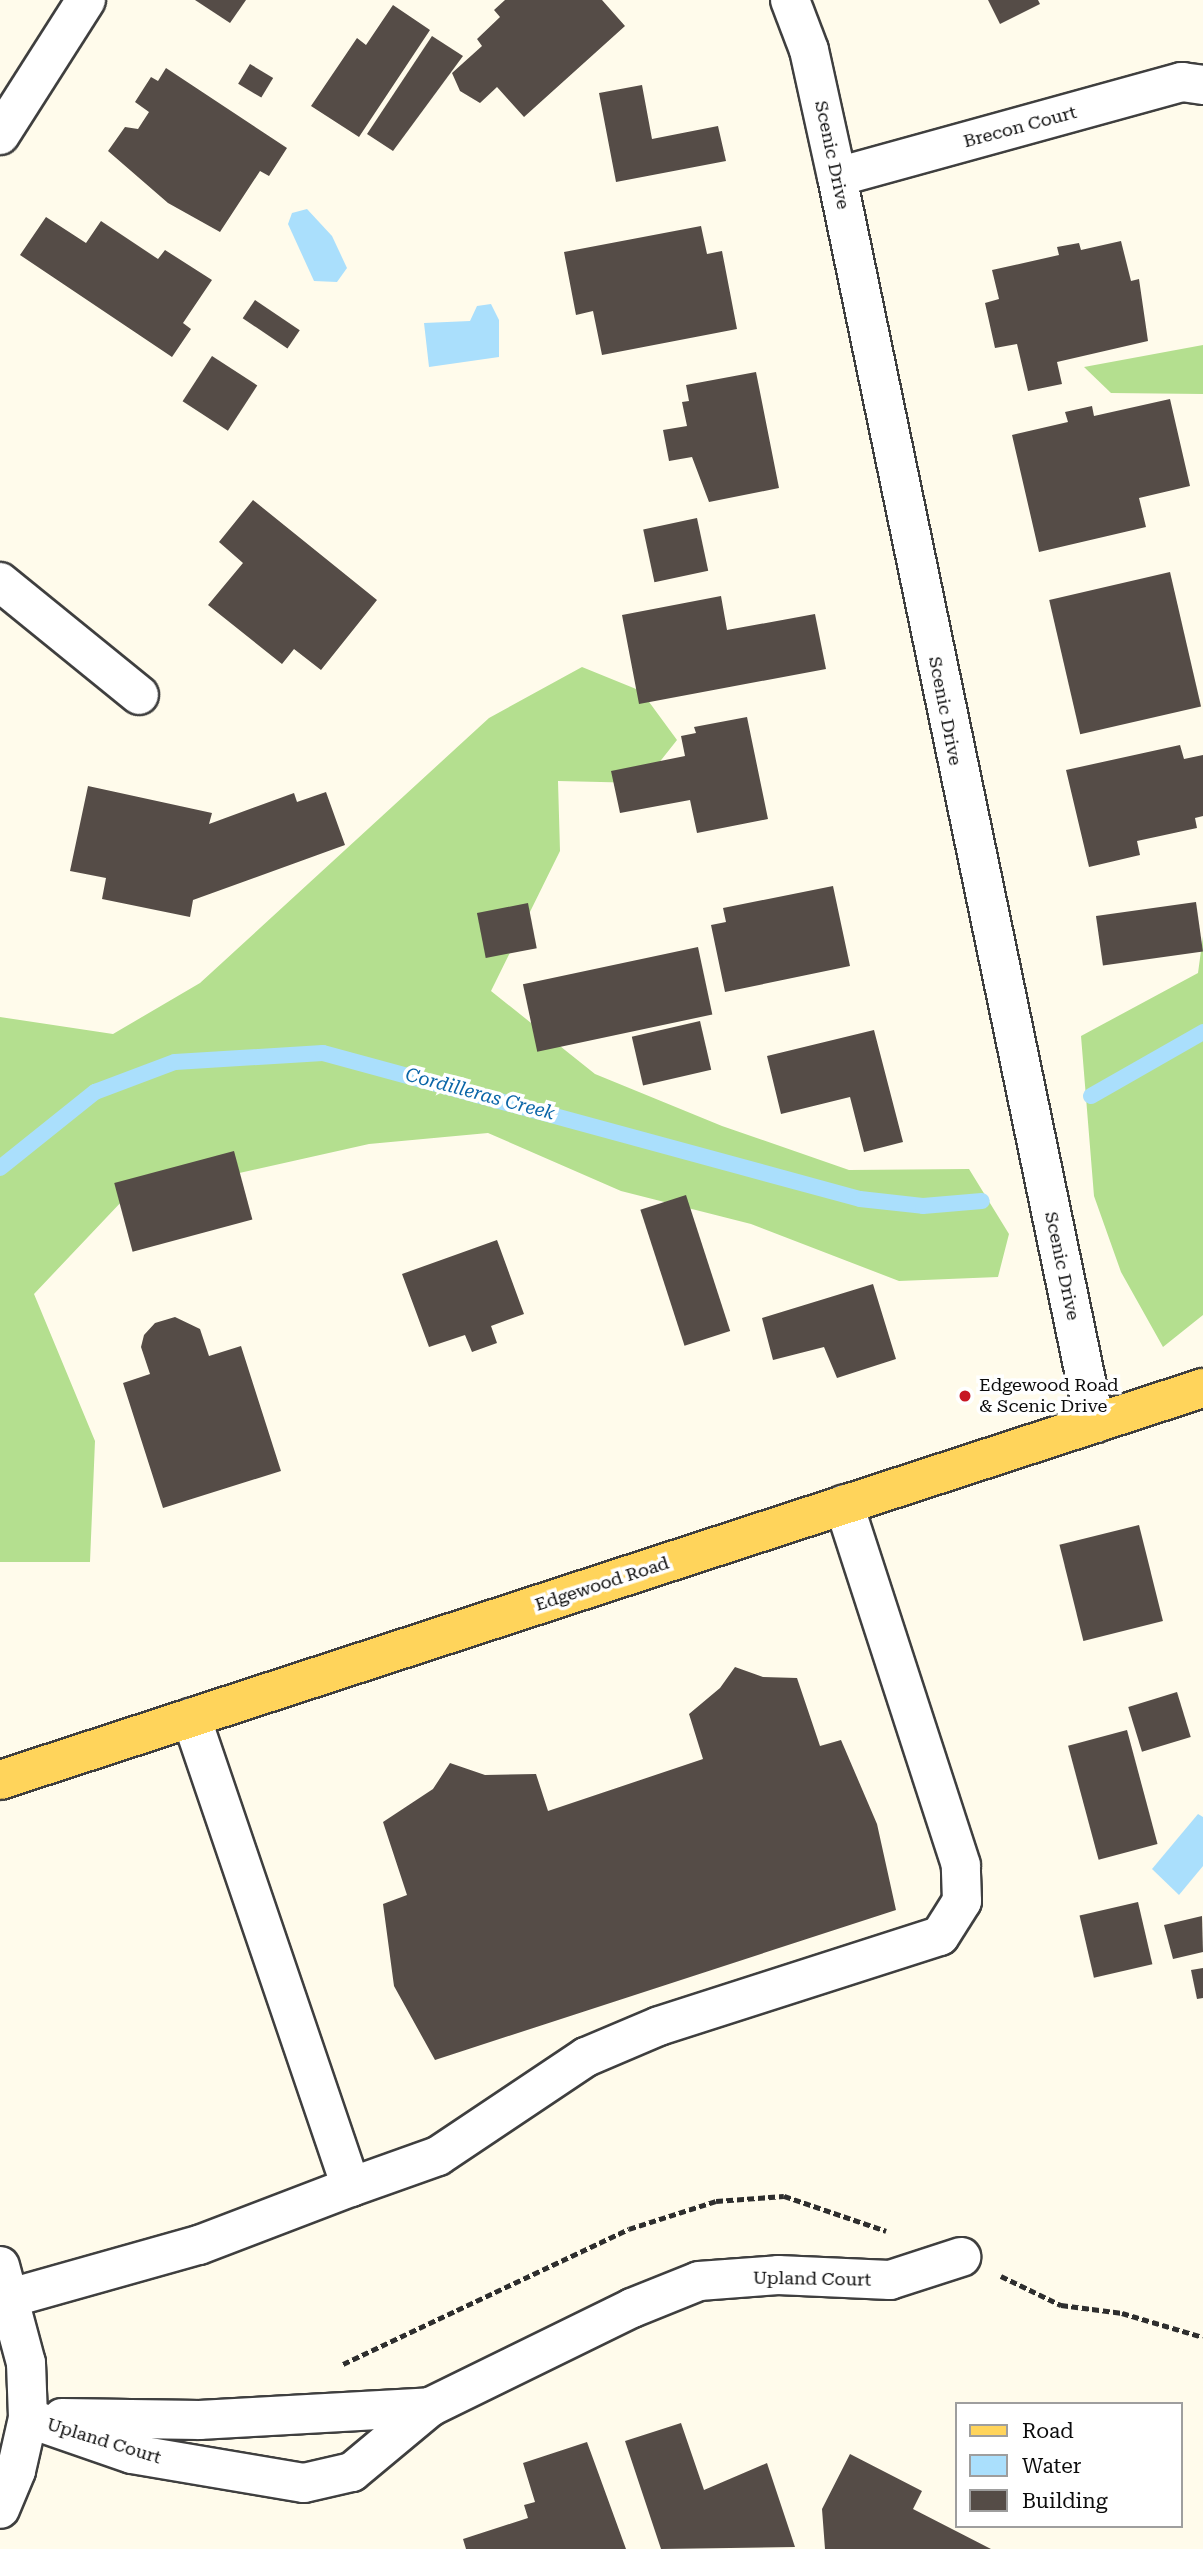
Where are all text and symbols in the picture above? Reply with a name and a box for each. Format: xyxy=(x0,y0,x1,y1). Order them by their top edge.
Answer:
street label: Scenic Drive xyxy=(810,99,854,211)
street label: Brecon Court xyxy=(961,102,1079,152)
street label: Scenic Drive xyxy=(924,655,966,767)
water label: Cordilleras Creek xyxy=(403,1063,557,1125)
street label: Scenic Drive xyxy=(1040,1210,1084,1322)
place label: Edgewood Road & Scenic Drive xyxy=(979,1375,1119,1418)
marker: Edgewood Road & Scenic Drive xyxy=(957,1388,973,1404)
street label: Edgewood Road xyxy=(532,1552,672,1616)
street label: Upland Court xyxy=(753,2267,871,2291)
legend xyxy=(954,2402,1182,2528)
street label: Upland Court xyxy=(44,2413,164,2469)
text: Road xyxy=(1022,2419,1074,2443)
text: Water xyxy=(1022,2454,1081,2478)
text: Building xyxy=(1022,2489,1108,2513)

